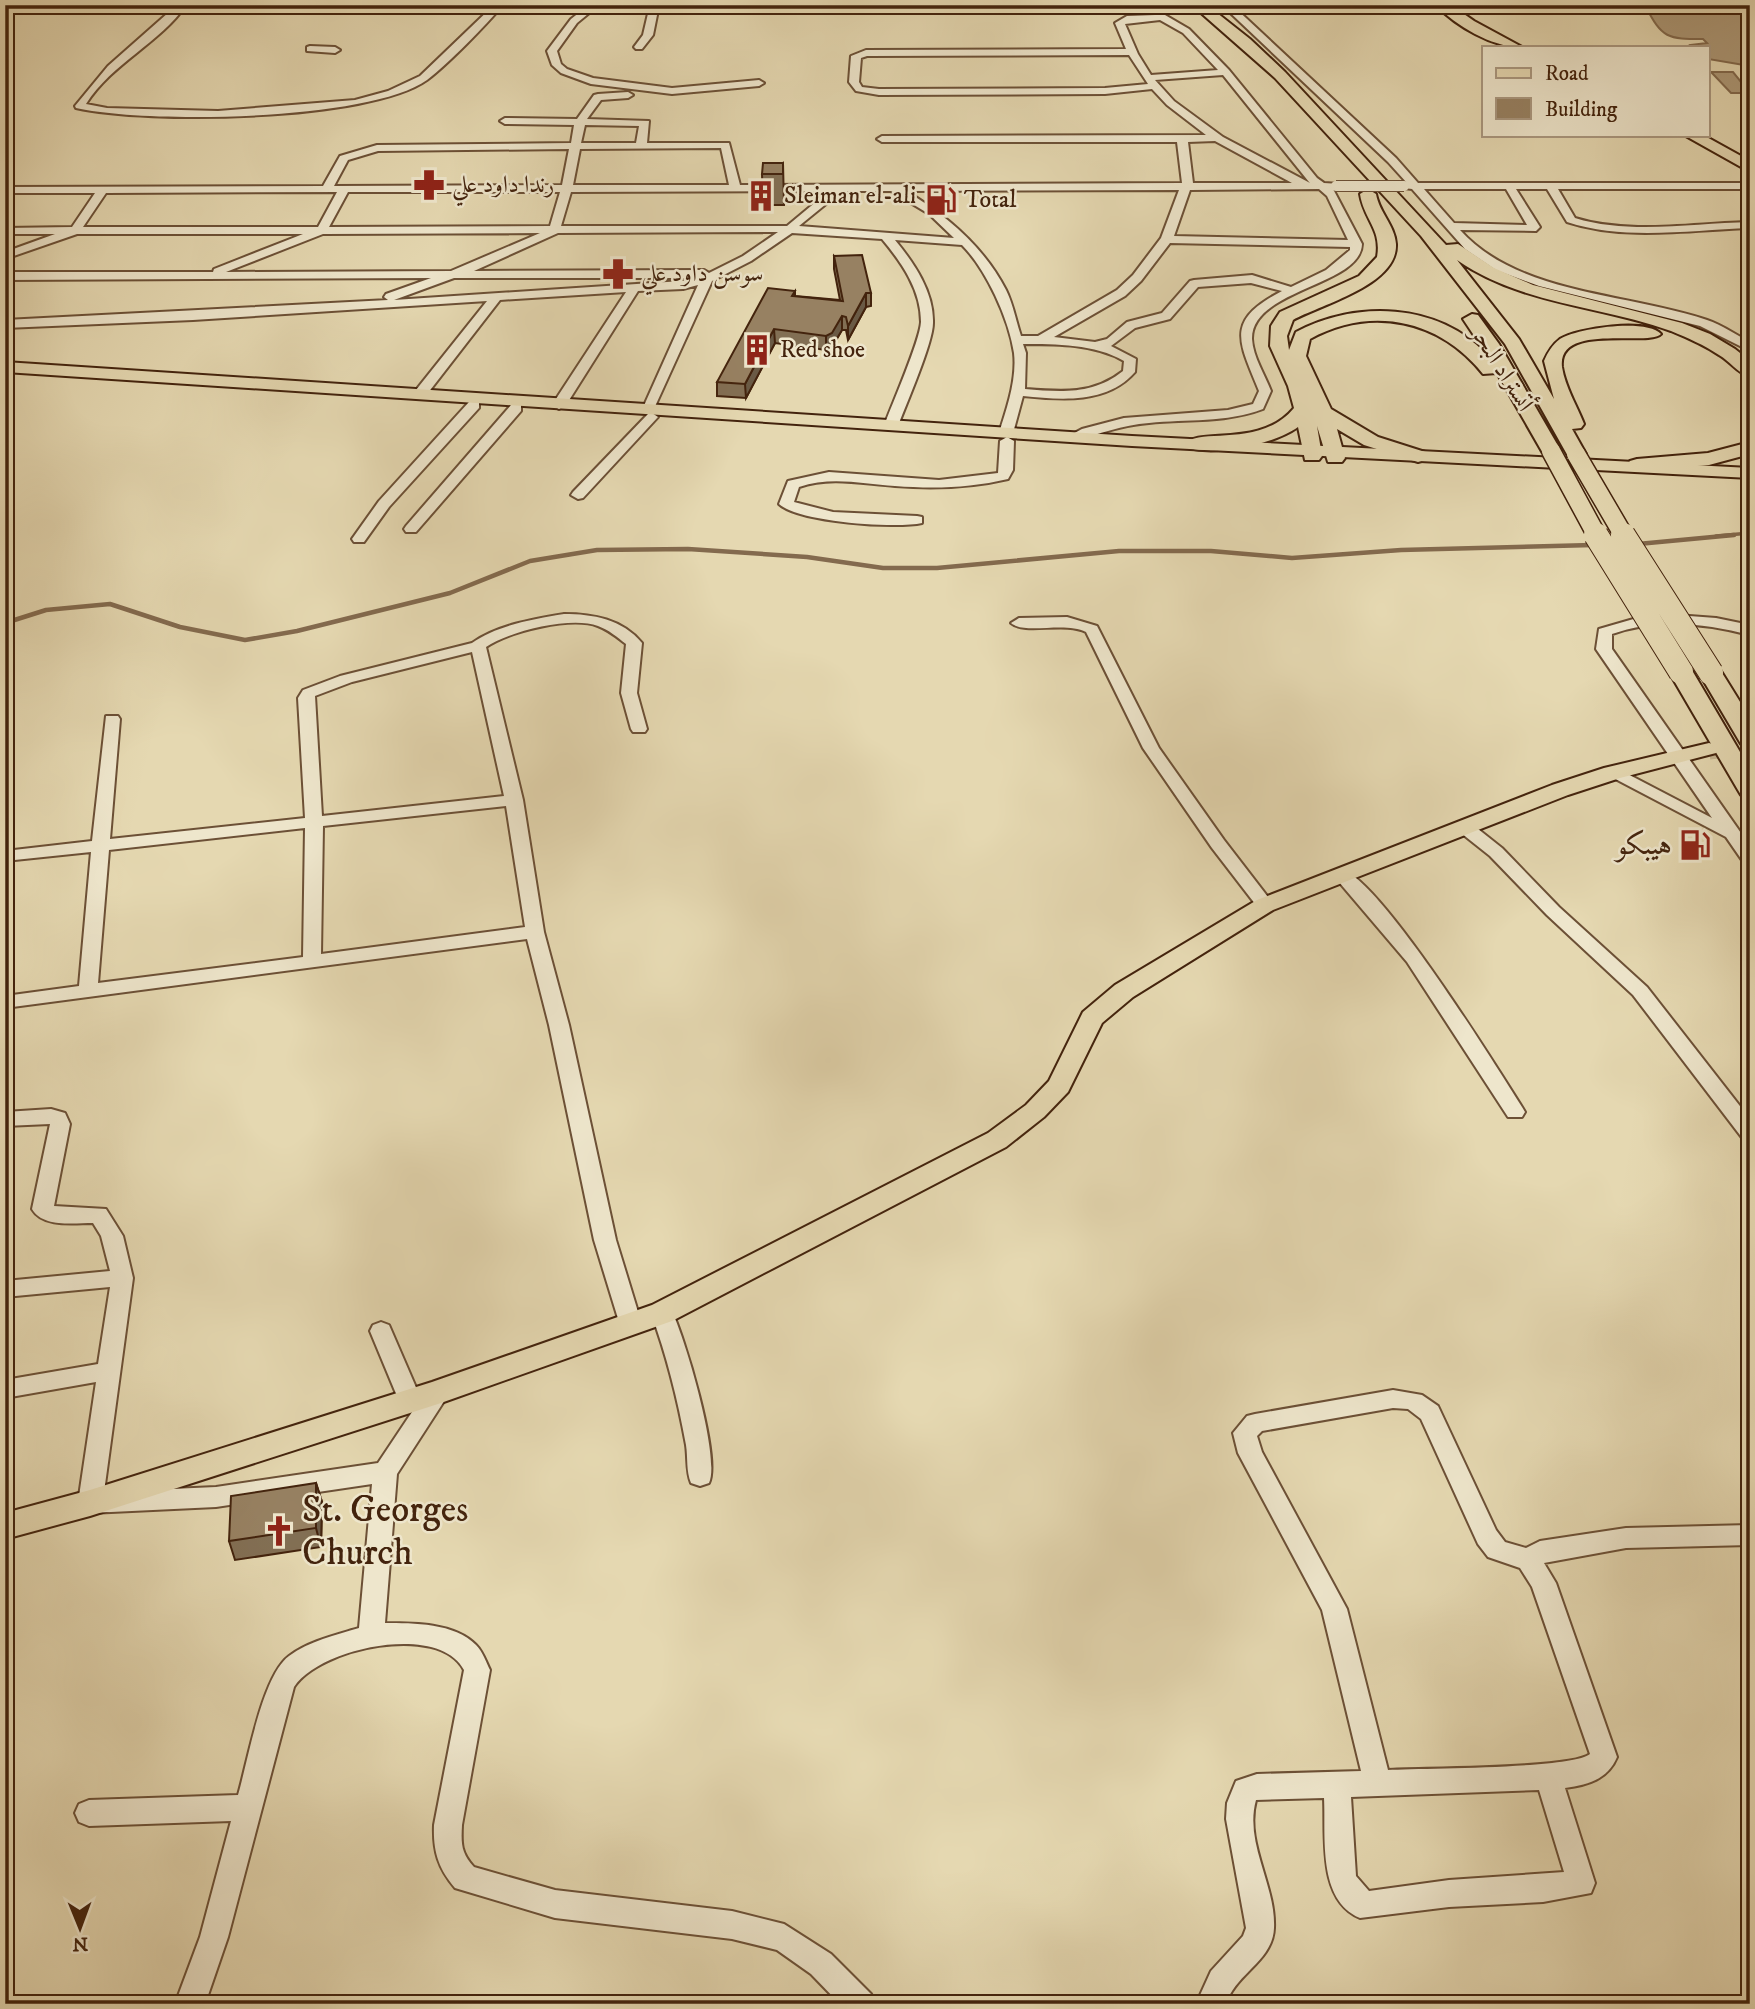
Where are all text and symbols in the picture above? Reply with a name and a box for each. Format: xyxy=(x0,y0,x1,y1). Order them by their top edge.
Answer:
legend xyxy=(1482,46,1710,136)
text: Road xyxy=(1545,61,1589,87)
text: Building xyxy=(1545,97,1618,123)
pharmacy icon: رندا داود علي xyxy=(412,168,446,202)
place label: رندا داود علي xyxy=(452,170,554,207)
building icon: Sleiman el-ali xyxy=(744,179,778,213)
place label: Sleiman el-ali xyxy=(784,181,916,211)
fuel station icon: Total xyxy=(924,183,958,217)
place label: Total xyxy=(964,185,1017,215)
pharmacy icon: سوسن داود علي xyxy=(601,257,635,291)
place label: سوسن داود علي xyxy=(641,259,763,296)
street label: أتستراد البحر xyxy=(1462,317,1543,418)
building icon: Red shoe xyxy=(740,333,774,367)
place label: Red shoe xyxy=(780,335,865,365)
place label: هيبكو xyxy=(1613,827,1672,864)
fuel station icon: هيبكو xyxy=(1678,828,1712,862)
place label: St. Georges Church xyxy=(302,1487,468,1577)
church icon: St. Georges Church xyxy=(262,1514,296,1548)
north arrow xyxy=(46,1894,116,1964)
text: N xyxy=(72,1932,88,1955)

